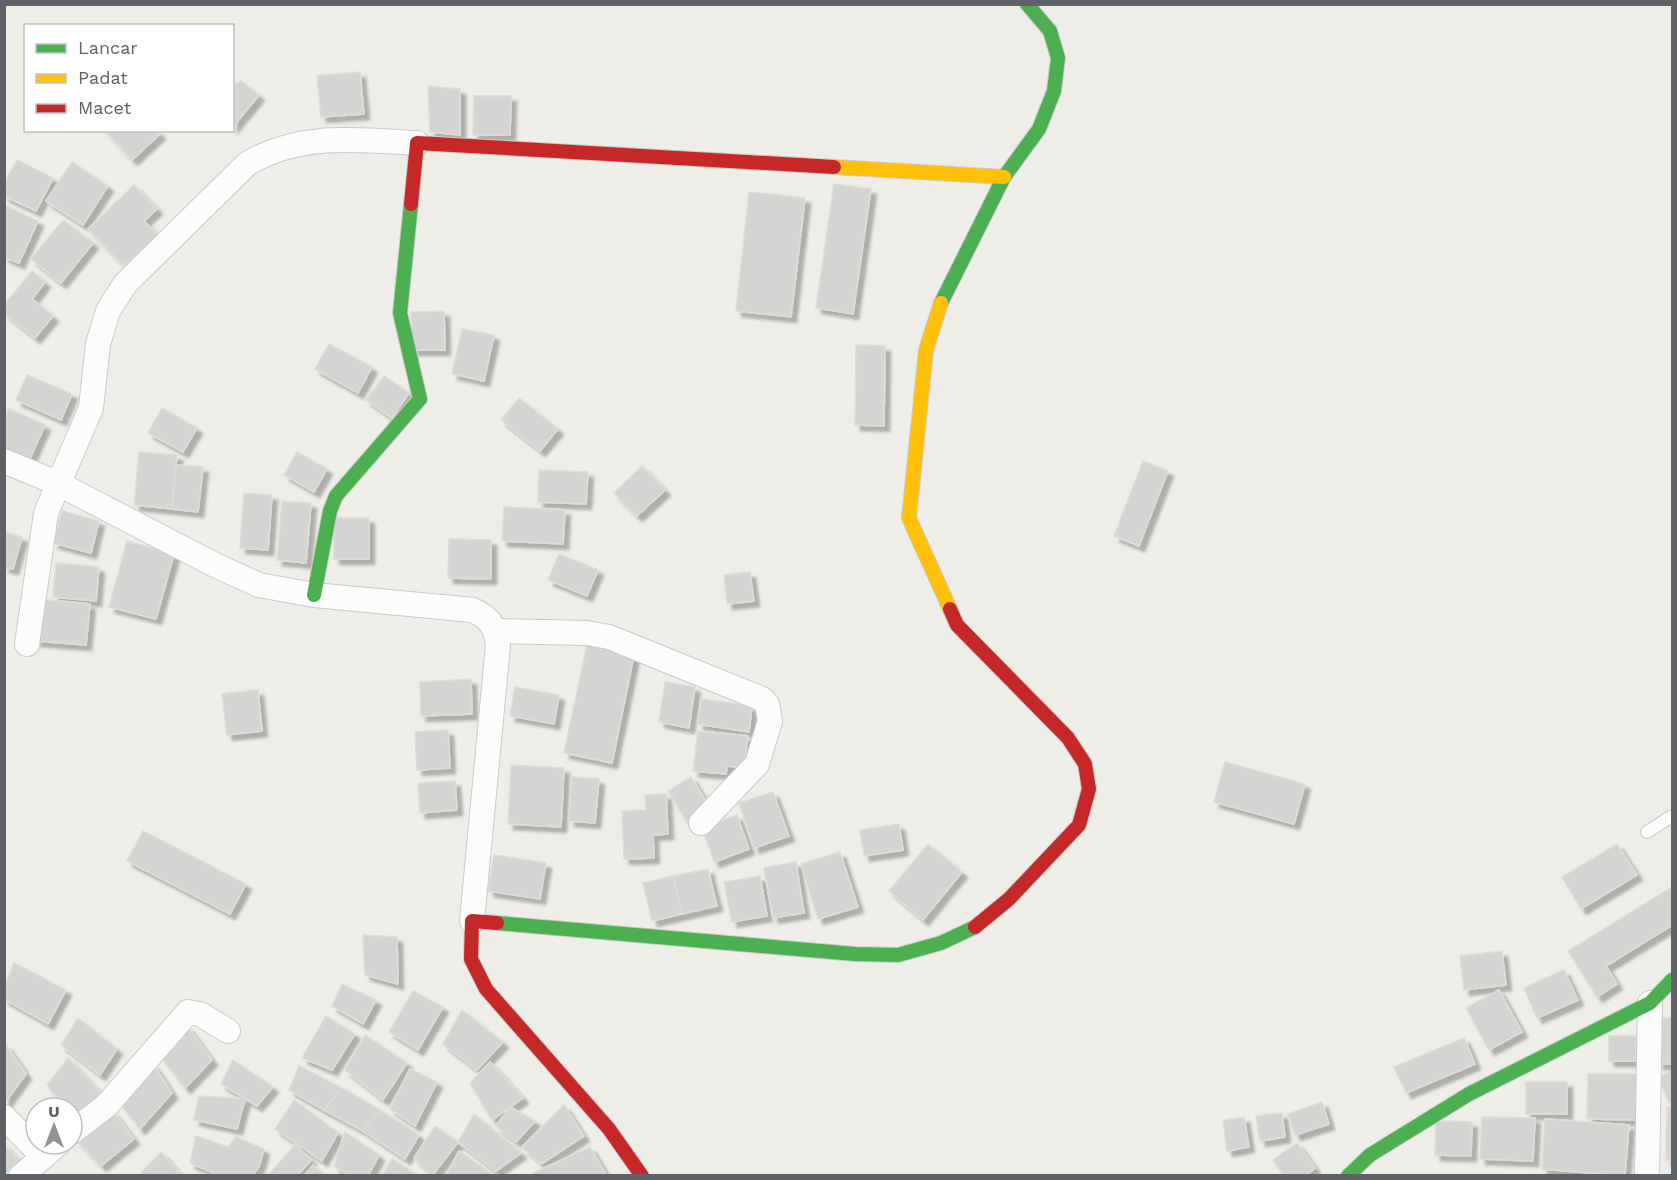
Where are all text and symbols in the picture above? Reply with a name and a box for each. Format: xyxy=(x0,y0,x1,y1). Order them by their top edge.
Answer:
legend xyxy=(24,24,234,132)
text: Lancar xyxy=(78,37,138,58)
text: Padat xyxy=(78,67,128,88)
text: Macet xyxy=(78,97,132,118)
north arrow xyxy=(24,1096,84,1156)
text: U xyxy=(48,1102,60,1121)

